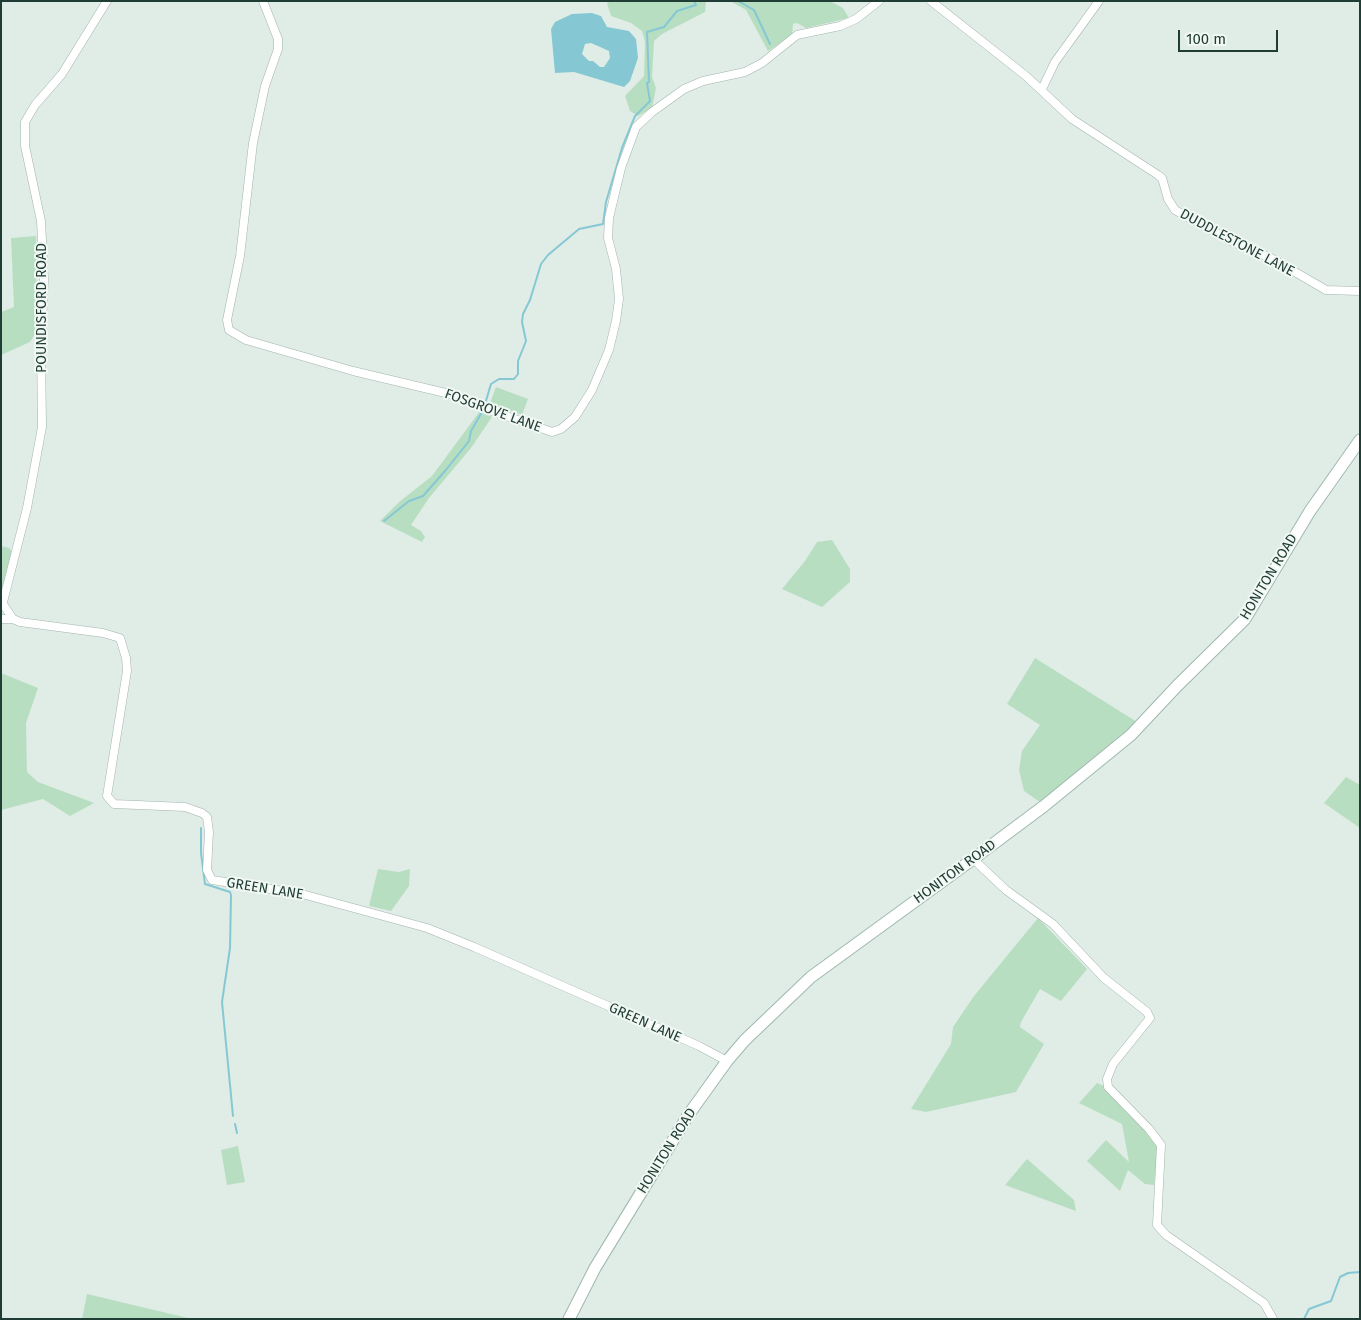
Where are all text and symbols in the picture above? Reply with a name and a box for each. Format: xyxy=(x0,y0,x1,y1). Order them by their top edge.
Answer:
scale bar xyxy=(1181,20,1281,52)
text: 100 m xyxy=(1186,30,1226,48)
street label: DUDDLESTONE LANE xyxy=(1177,206,1297,280)
street label: POUNDISFORD ROAD xyxy=(34,243,50,373)
street label: FOSGROVE LANE xyxy=(442,386,544,436)
street label: HONITON ROAD xyxy=(1237,531,1301,623)
street label: HONITON ROAD xyxy=(911,837,999,907)
street label: GREEN LANE xyxy=(225,875,305,903)
street label: GREEN LANE xyxy=(606,1000,684,1046)
street label: HONITON ROAD xyxy=(634,1105,700,1197)

